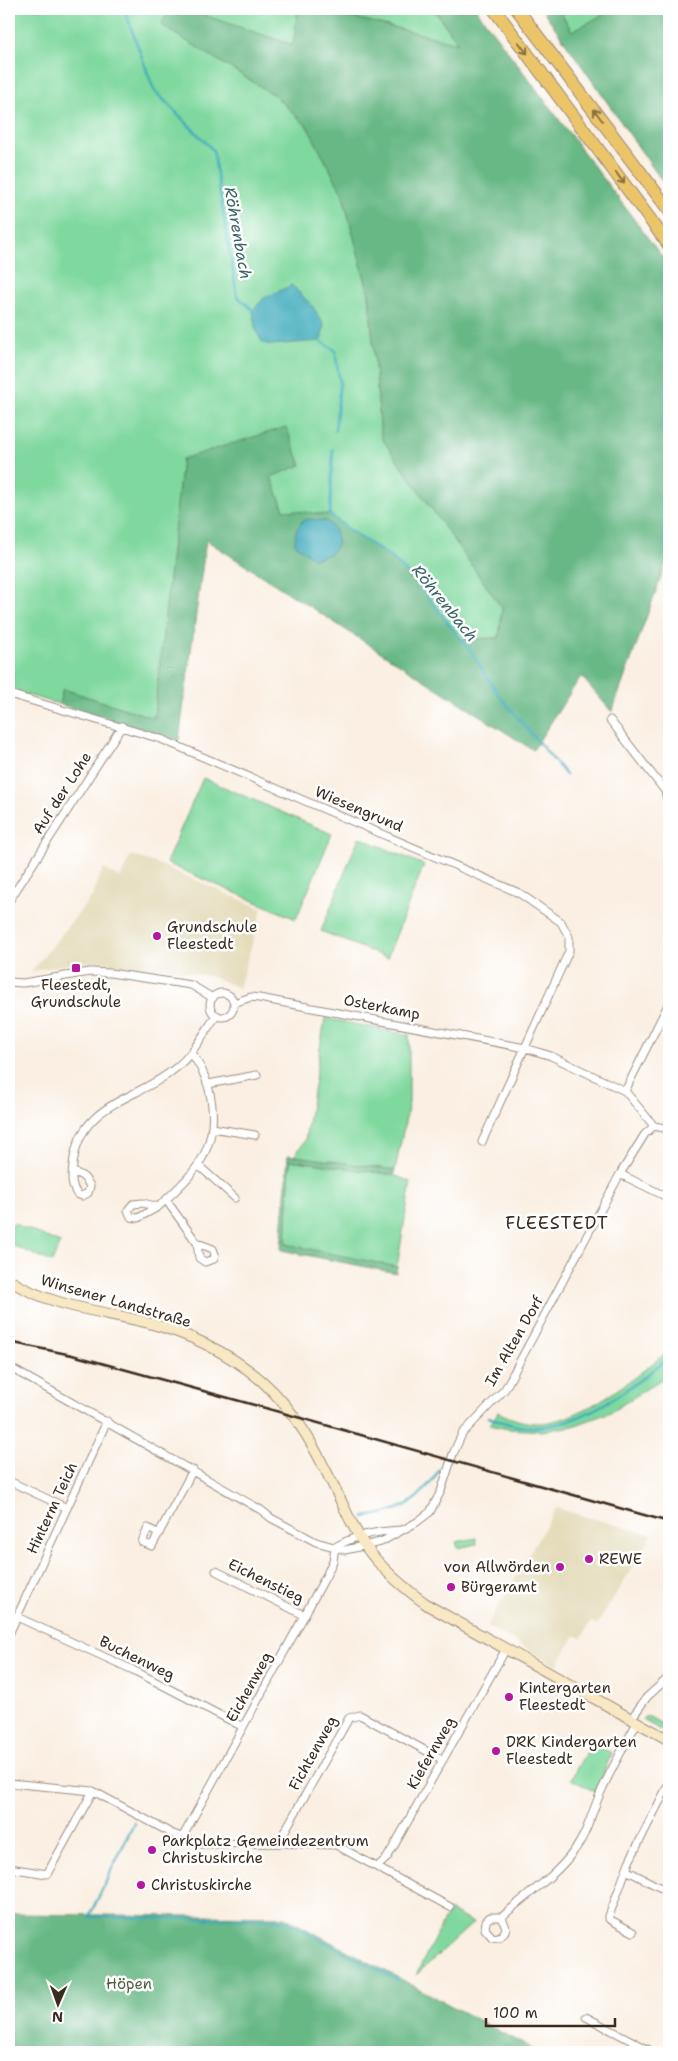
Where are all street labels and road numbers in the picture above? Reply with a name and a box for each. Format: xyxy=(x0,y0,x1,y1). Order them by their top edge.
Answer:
street label: Auf der Lohe xyxy=(28,748,96,838)
street label: Wiesengrund xyxy=(312,781,407,837)
street label: Osterkamp xyxy=(342,990,422,1024)
street label: Winsener Landstraße xyxy=(38,1270,194,1332)
street label: Im Alten Dorf xyxy=(480,1292,548,1390)
street label: Hinterm Teich xyxy=(22,1459,82,1557)
street label: Eichenstieg xyxy=(225,1554,307,1608)
street label: Buchenweg xyxy=(96,1631,178,1685)
street label: Eichenweg xyxy=(221,1648,277,1726)
street label: Fichtenweg xyxy=(284,1712,342,1794)
street label: Kiefernweg xyxy=(402,1713,460,1793)

